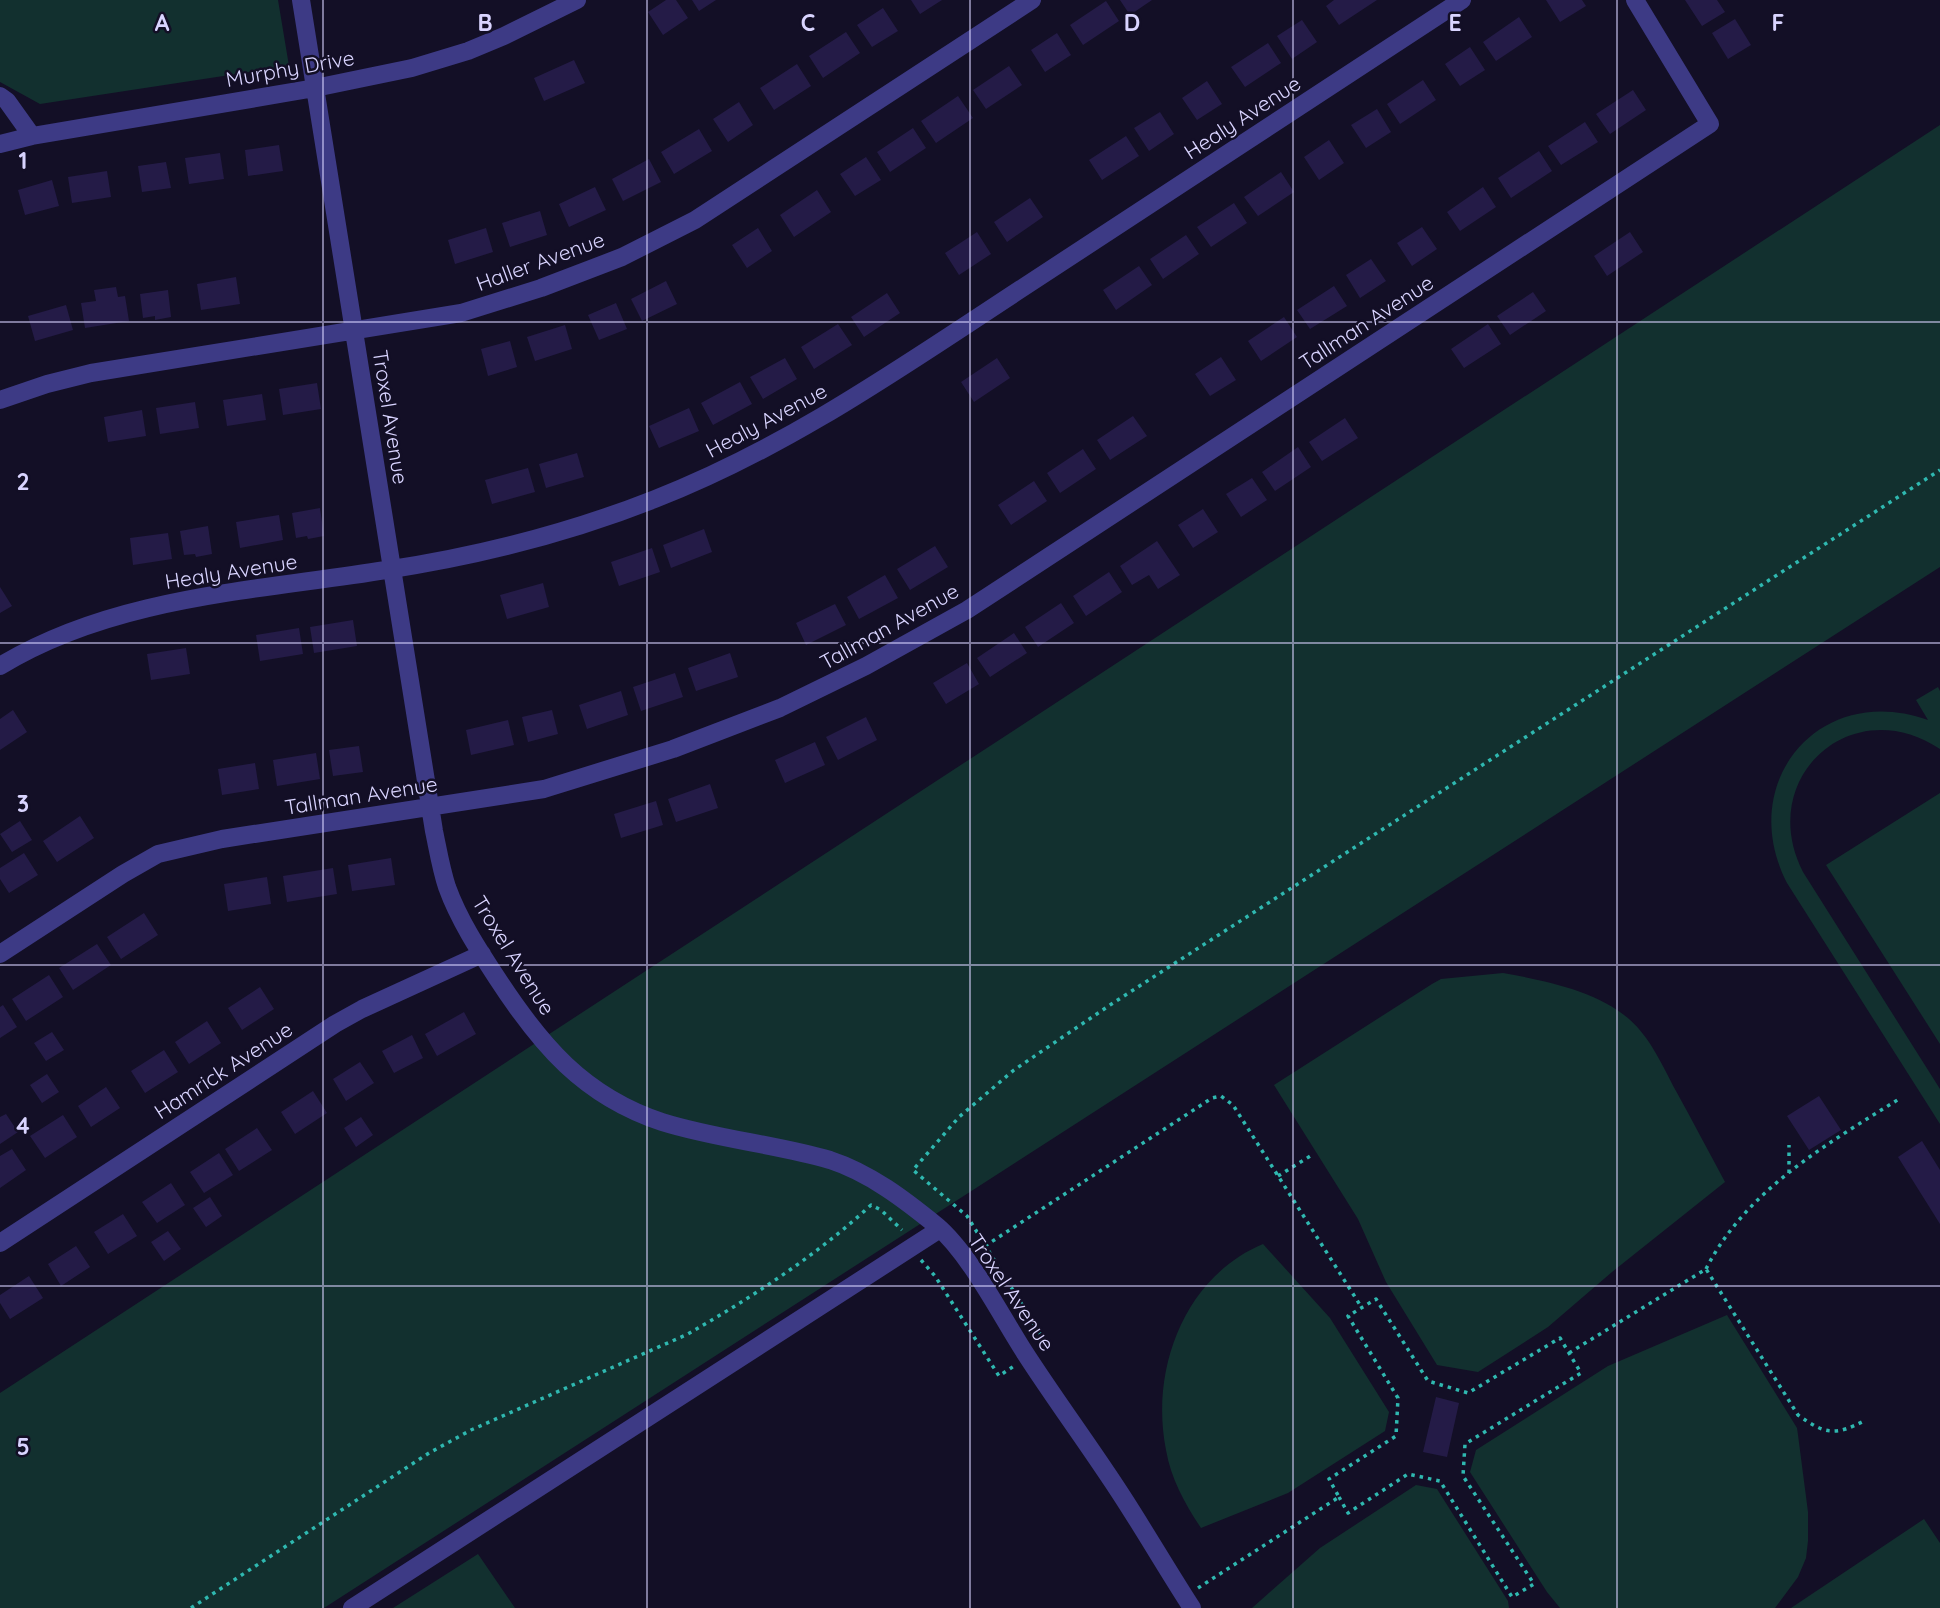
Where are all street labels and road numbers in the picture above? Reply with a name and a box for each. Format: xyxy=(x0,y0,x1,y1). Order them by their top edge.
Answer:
street label: Murphy Drive xyxy=(224,44,356,92)
street label: Healy Avenue xyxy=(1179,70,1305,164)
street label: Haller Avenue xyxy=(472,226,608,296)
street label: Tallman Avenue xyxy=(1294,269,1438,375)
street label: Troxel Avenue xyxy=(368,348,414,486)
street label: Healy Avenue xyxy=(701,377,831,463)
street label: Healy Avenue xyxy=(163,548,299,594)
street label: Tallman Avenue xyxy=(815,577,963,675)
street label: Tallman Avenue xyxy=(283,770,439,820)
street label: Troxel Avenue xyxy=(467,891,561,1019)
street label: Hamrick Avenue xyxy=(149,1016,297,1124)
street label: Troxel Avenue xyxy=(963,1228,1061,1356)

